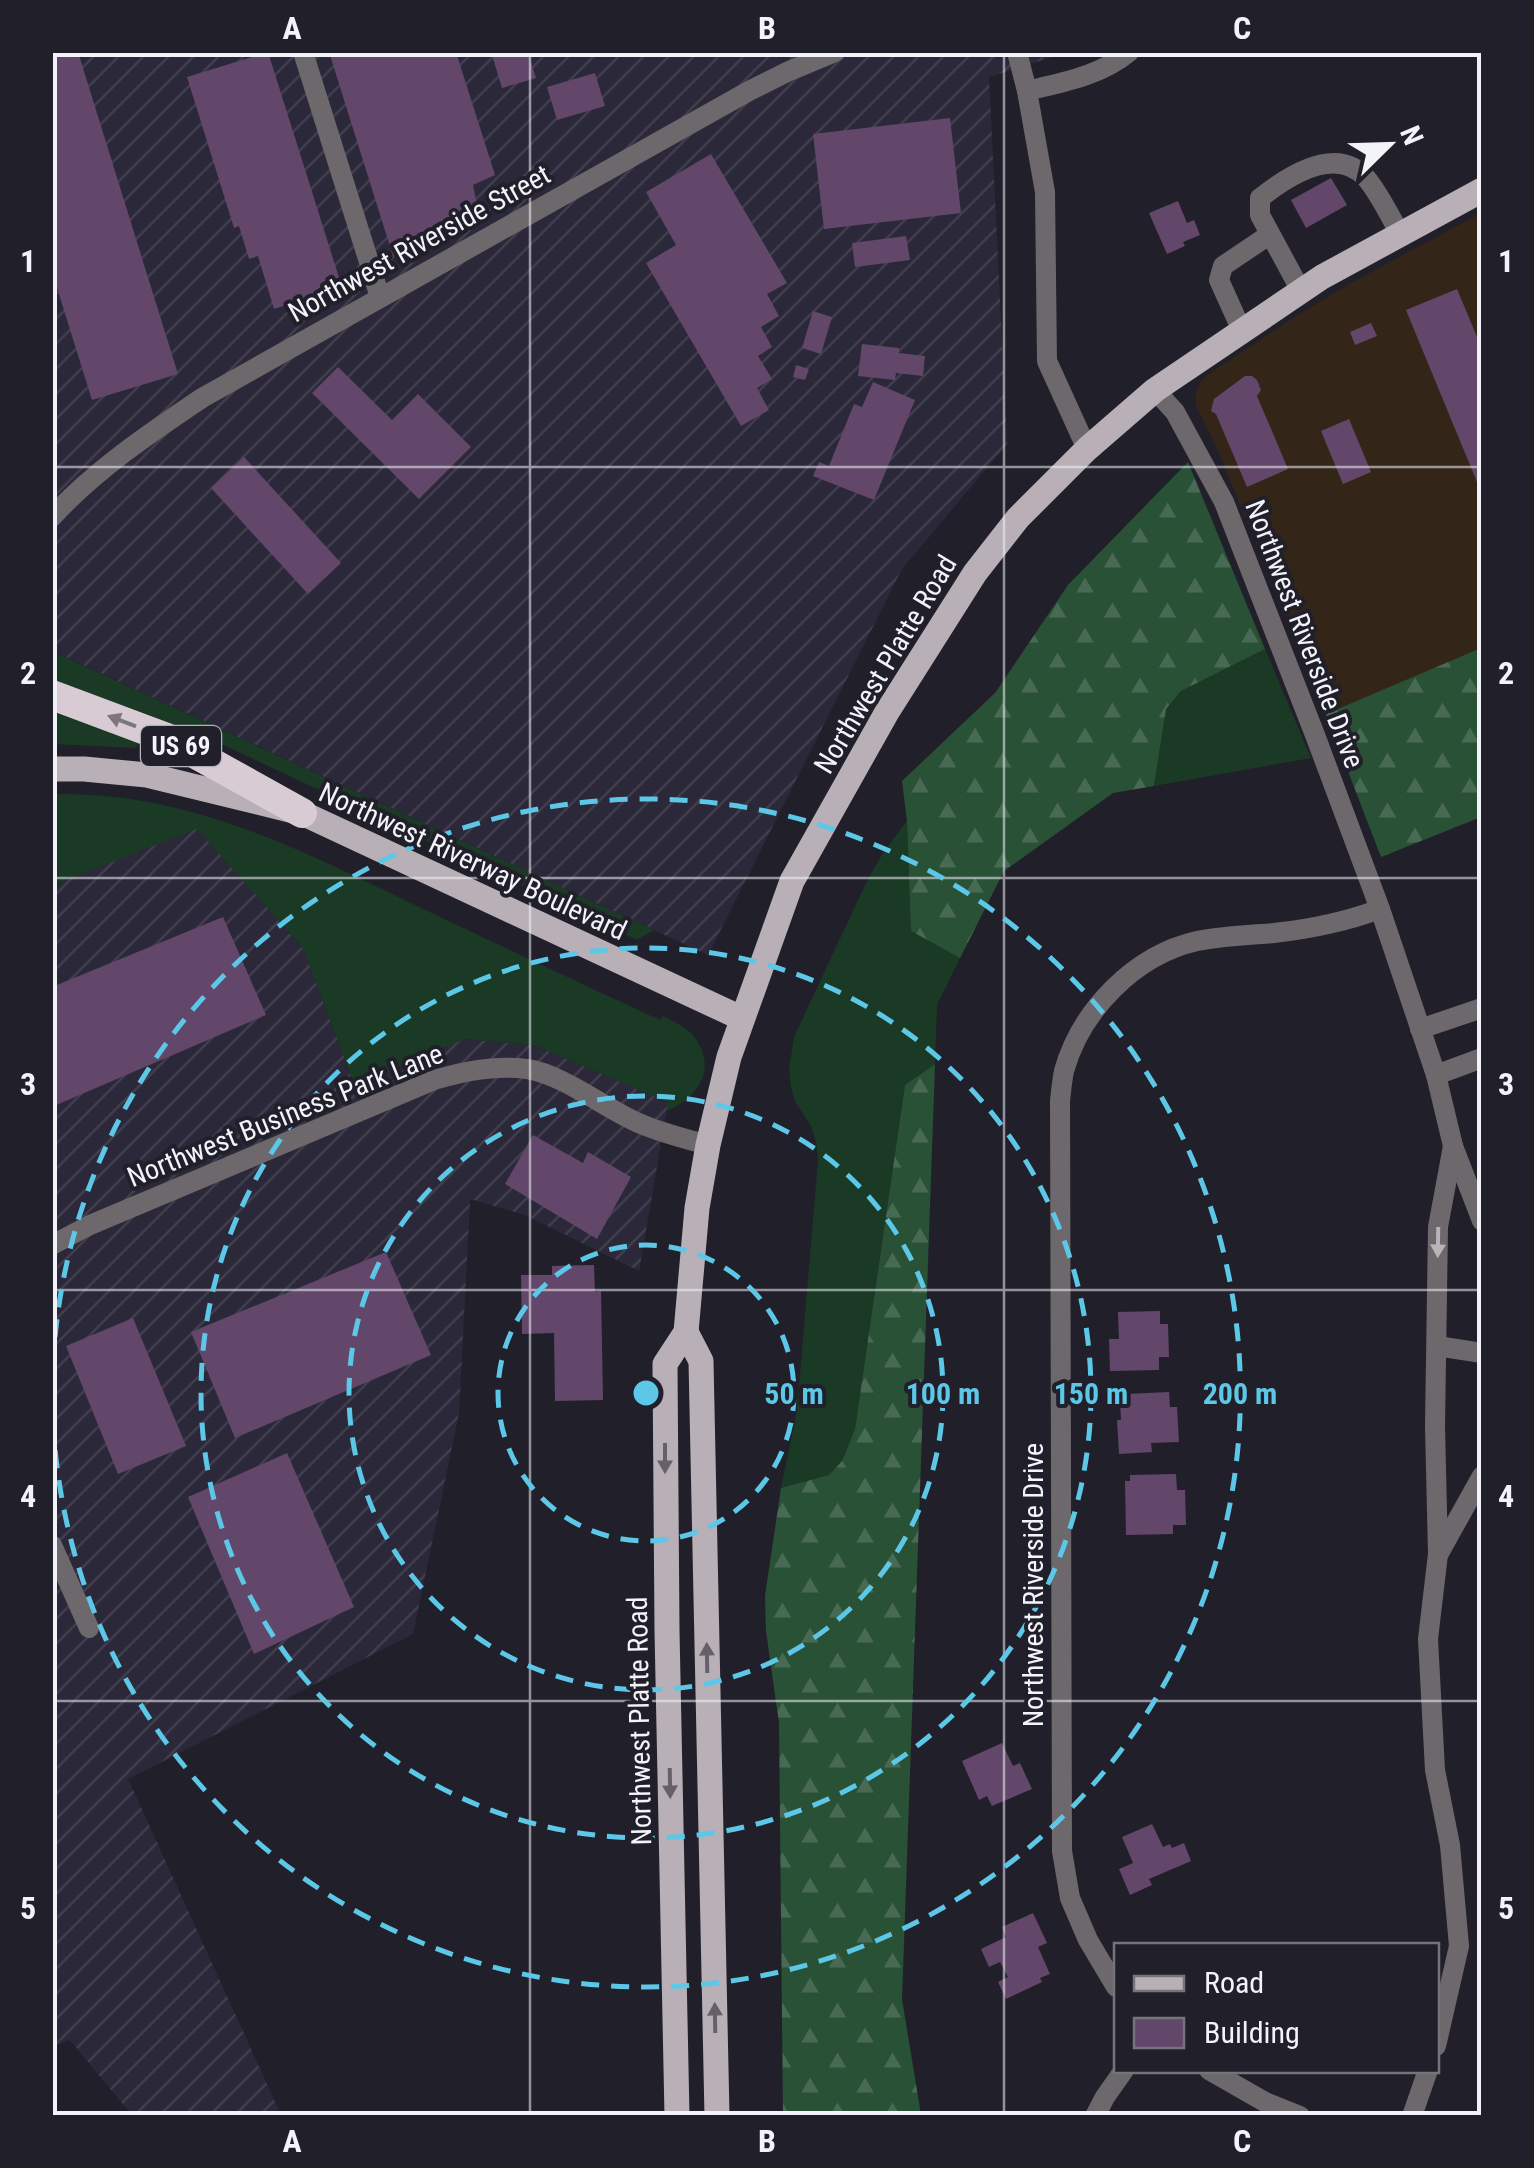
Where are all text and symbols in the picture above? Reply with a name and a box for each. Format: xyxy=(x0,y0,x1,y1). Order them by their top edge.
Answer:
text: A xyxy=(282,9,302,47)
text: B xyxy=(758,9,776,47)
text: C xyxy=(1233,9,1251,47)
north arrow xyxy=(1339,95,1439,195)
text: N xyxy=(1393,121,1430,150)
street label: Northwest Riverside Street xyxy=(283,158,556,329)
text: 1 xyxy=(20,242,36,280)
text: 1 xyxy=(1498,242,1514,280)
street label: Northwest Riverside Drive xyxy=(1238,495,1371,773)
street label: Northwest Platte Road xyxy=(807,549,964,779)
text: 2 xyxy=(20,654,36,692)
text: 2 xyxy=(1498,654,1514,692)
one-way arrow xyxy=(106,713,136,728)
road number: US 69 xyxy=(141,726,221,766)
street label: Northwest Riverway Boulevard xyxy=(314,776,632,947)
street label: Northwest Business Park Lane xyxy=(122,1037,448,1194)
text: 3 xyxy=(20,1065,36,1103)
text: 3 xyxy=(1498,1065,1514,1103)
one-way arrow xyxy=(1430,1226,1446,1258)
centre of rings xyxy=(628,1375,664,1411)
text: 50 m xyxy=(764,1376,824,1411)
text: 100 m xyxy=(906,1376,980,1411)
text: 150 m xyxy=(1054,1376,1128,1411)
text: 200 m xyxy=(1203,1376,1277,1411)
one-way arrow xyxy=(657,1442,673,1474)
street label: Northwest Riverside Drive xyxy=(1017,1443,1050,1727)
text: 4 xyxy=(20,1477,36,1515)
text: 4 xyxy=(1498,1477,1514,1515)
street label: Northwest Platte Road xyxy=(621,1596,658,1846)
one-way arrow xyxy=(699,1642,715,1674)
one-way arrow xyxy=(662,1767,678,1799)
text: 5 xyxy=(20,1889,36,1927)
text: 5 xyxy=(1498,1889,1514,1927)
legend xyxy=(1114,1943,1439,2073)
text: Road xyxy=(1204,1965,1264,2000)
one-way arrow xyxy=(706,2002,722,2034)
text: Building xyxy=(1204,2015,1300,2050)
text: A xyxy=(282,2122,302,2160)
text: B xyxy=(758,2122,776,2160)
text: C xyxy=(1233,2122,1251,2160)

